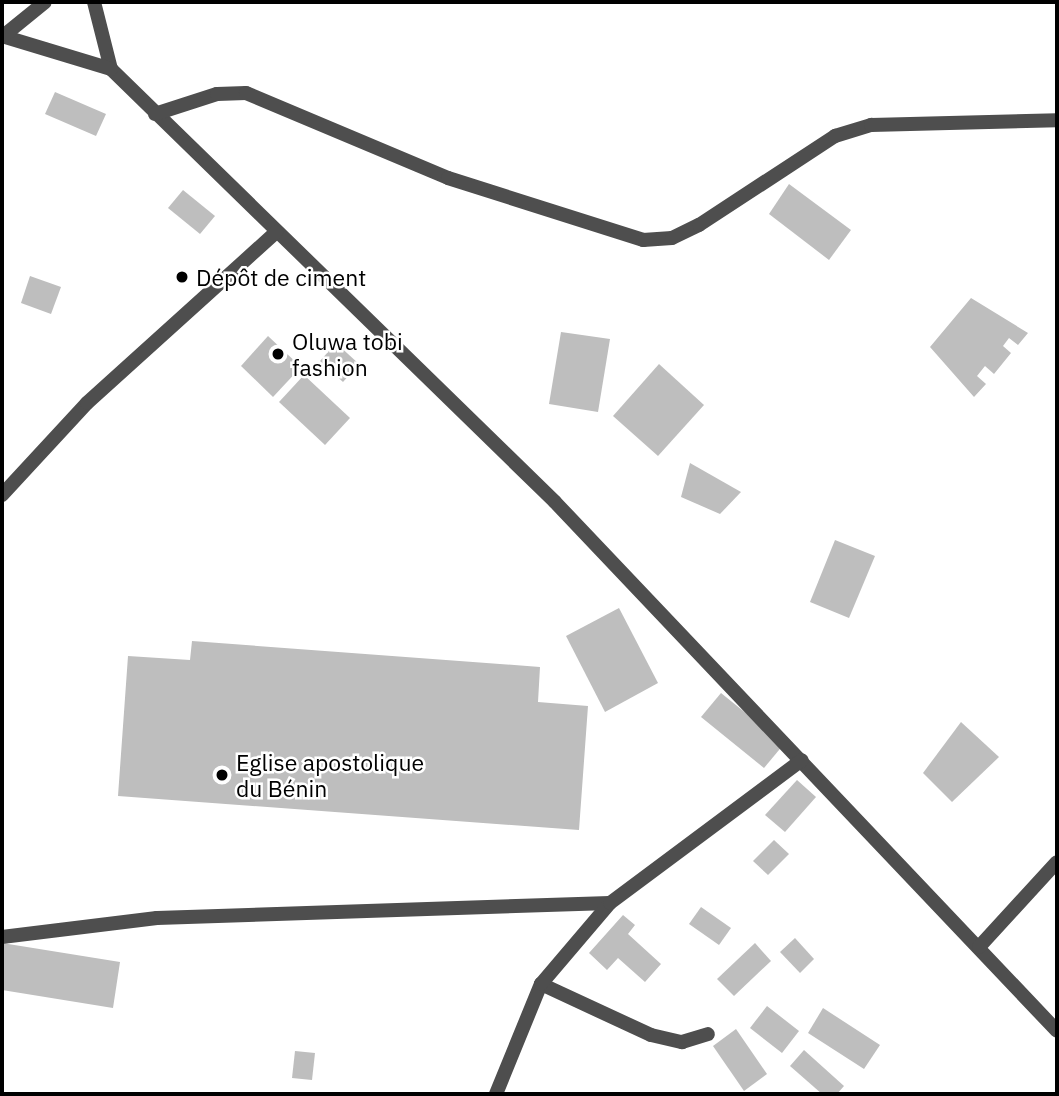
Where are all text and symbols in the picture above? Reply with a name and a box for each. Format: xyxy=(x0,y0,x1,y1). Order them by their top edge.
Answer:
place label: Dépôt de ciment xyxy=(196,263,366,291)
marker: Dépôt de ciment xyxy=(174,269,190,285)
place label: Oluwa tobi fashion xyxy=(292,327,403,381)
marker: Oluwa tobi fashion xyxy=(270,346,286,362)
place label: Eglise apostolique du Bénin xyxy=(236,748,424,802)
marker: Eglise apostolique du Bénin xyxy=(214,767,230,783)

